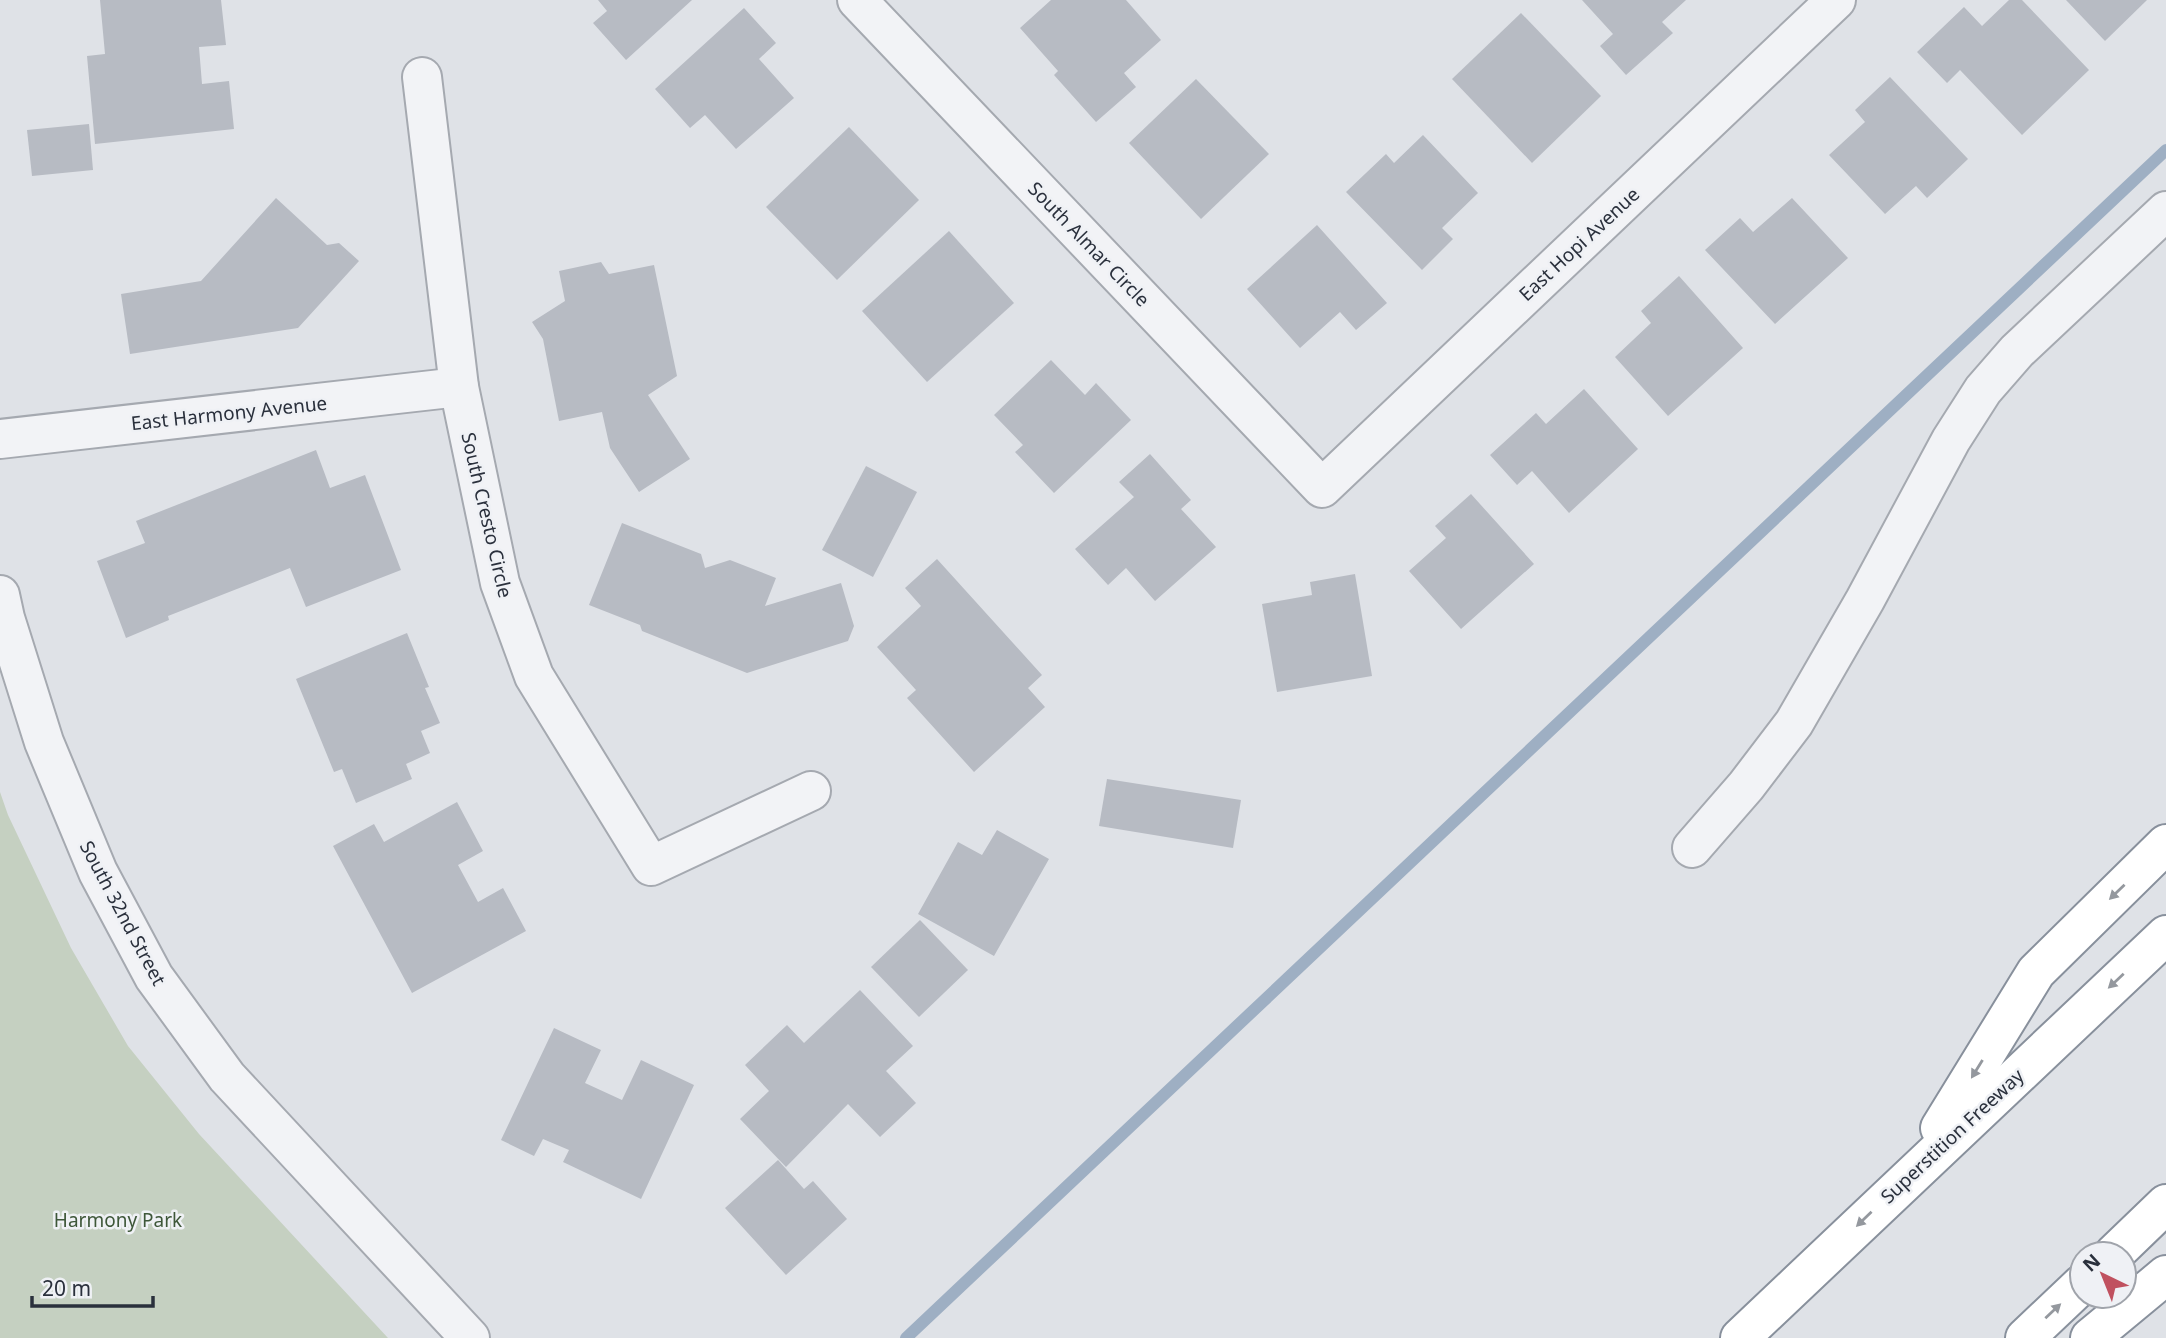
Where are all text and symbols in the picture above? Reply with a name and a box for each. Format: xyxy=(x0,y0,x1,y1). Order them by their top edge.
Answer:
street label: South Almar Circle xyxy=(1022,176,1156,312)
street label: East Hopi Avenue xyxy=(1513,181,1645,307)
street label: East Harmony Avenue xyxy=(130,390,328,436)
street label: South Cresto Circle xyxy=(455,430,519,600)
street label: South 32nd Street xyxy=(74,836,172,990)
one-way arrow xyxy=(2109,884,2126,901)
one-way arrow xyxy=(2108,973,2125,989)
one-way arrow xyxy=(1970,1059,1983,1078)
street label: Superstition Freeway xyxy=(1875,1063,2029,1209)
park label: Harmony Park xyxy=(54,1207,182,1233)
one-way arrow xyxy=(1856,1210,1873,1227)
north arrow xyxy=(2068,1240,2138,1310)
text: N xyxy=(2077,1248,2106,1277)
scale bar xyxy=(32,1264,152,1308)
text: 20 m xyxy=(42,1274,91,1302)
one-way arrow xyxy=(2044,1303,2061,1319)

